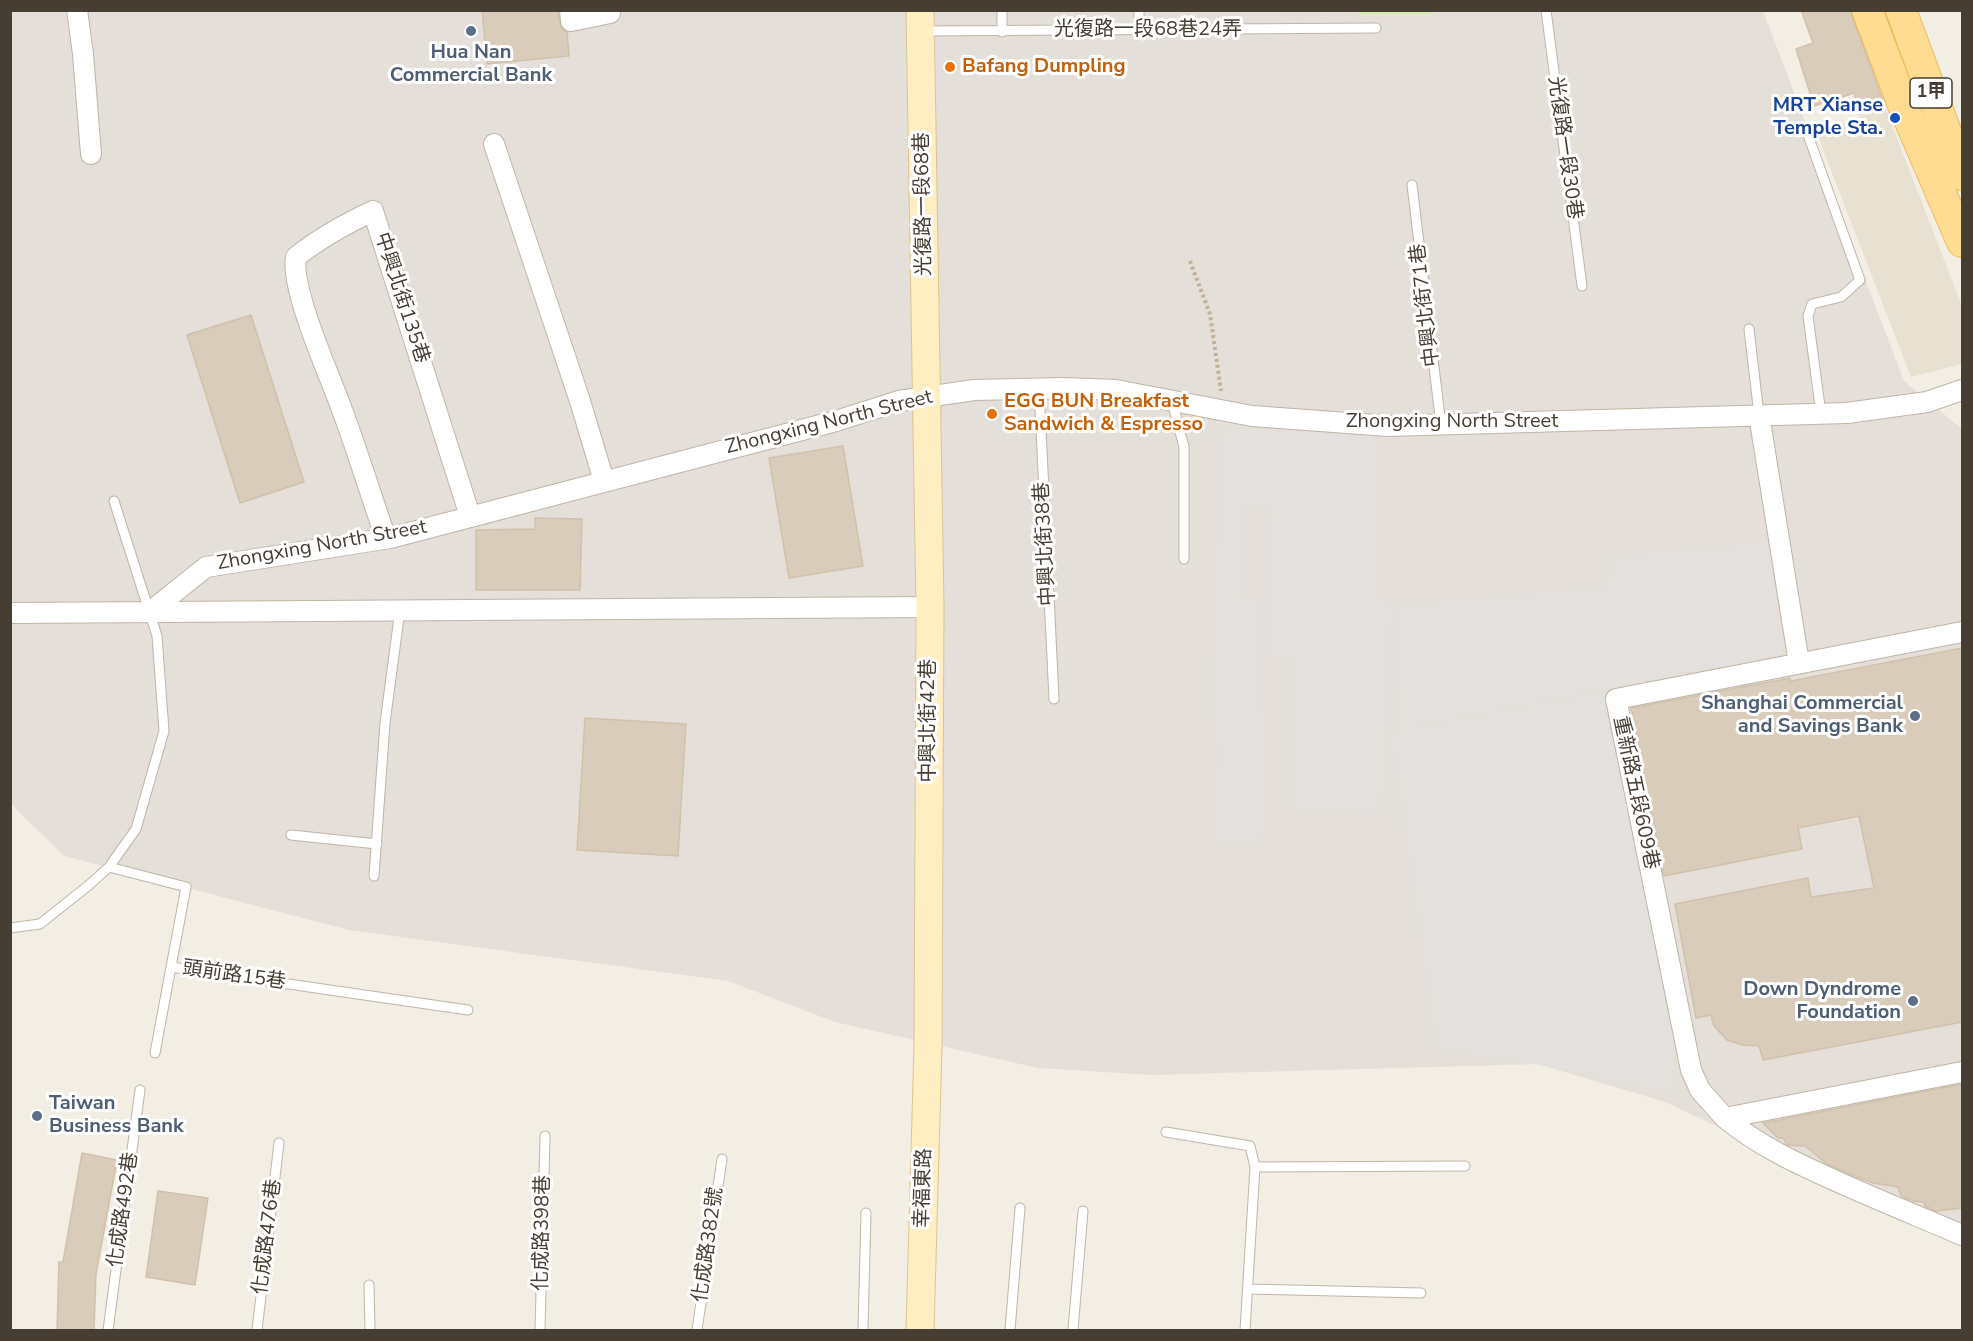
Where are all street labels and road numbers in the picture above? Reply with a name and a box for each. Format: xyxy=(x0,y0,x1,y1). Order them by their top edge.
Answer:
street label: 光復路一段68巷24弄 xyxy=(1054,18,1242,42)
street label: 光復路一段30巷 xyxy=(1542,75,1586,221)
road number: 1甲 xyxy=(1910,78,1952,108)
street label: 光復路一段68巷 xyxy=(911,132,937,276)
street label: 中興北街135巷 xyxy=(369,230,433,366)
street label: 中興北街71巷 xyxy=(1407,242,1445,368)
street label: Zhongxing North Street xyxy=(723,386,935,460)
street label: Zhongxing North Street xyxy=(1346,410,1558,434)
street label: 中興北街38巷 xyxy=(1031,481,1061,607)
street label: Zhongxing North Street xyxy=(215,516,429,576)
street label: 中興北街42巷 xyxy=(917,659,941,783)
street label: 重新路五段609巷 xyxy=(1607,714,1663,872)
street label: 頭前路15巷 xyxy=(181,957,287,995)
street label: 幸福東路 xyxy=(911,1148,937,1228)
street label: 化成路492巷 xyxy=(104,1151,144,1269)
street label: 化成路398巷 xyxy=(530,1175,556,1291)
street label: 化成路476巷 xyxy=(249,1178,287,1296)
street label: 化成路382號 xyxy=(689,1186,729,1304)

